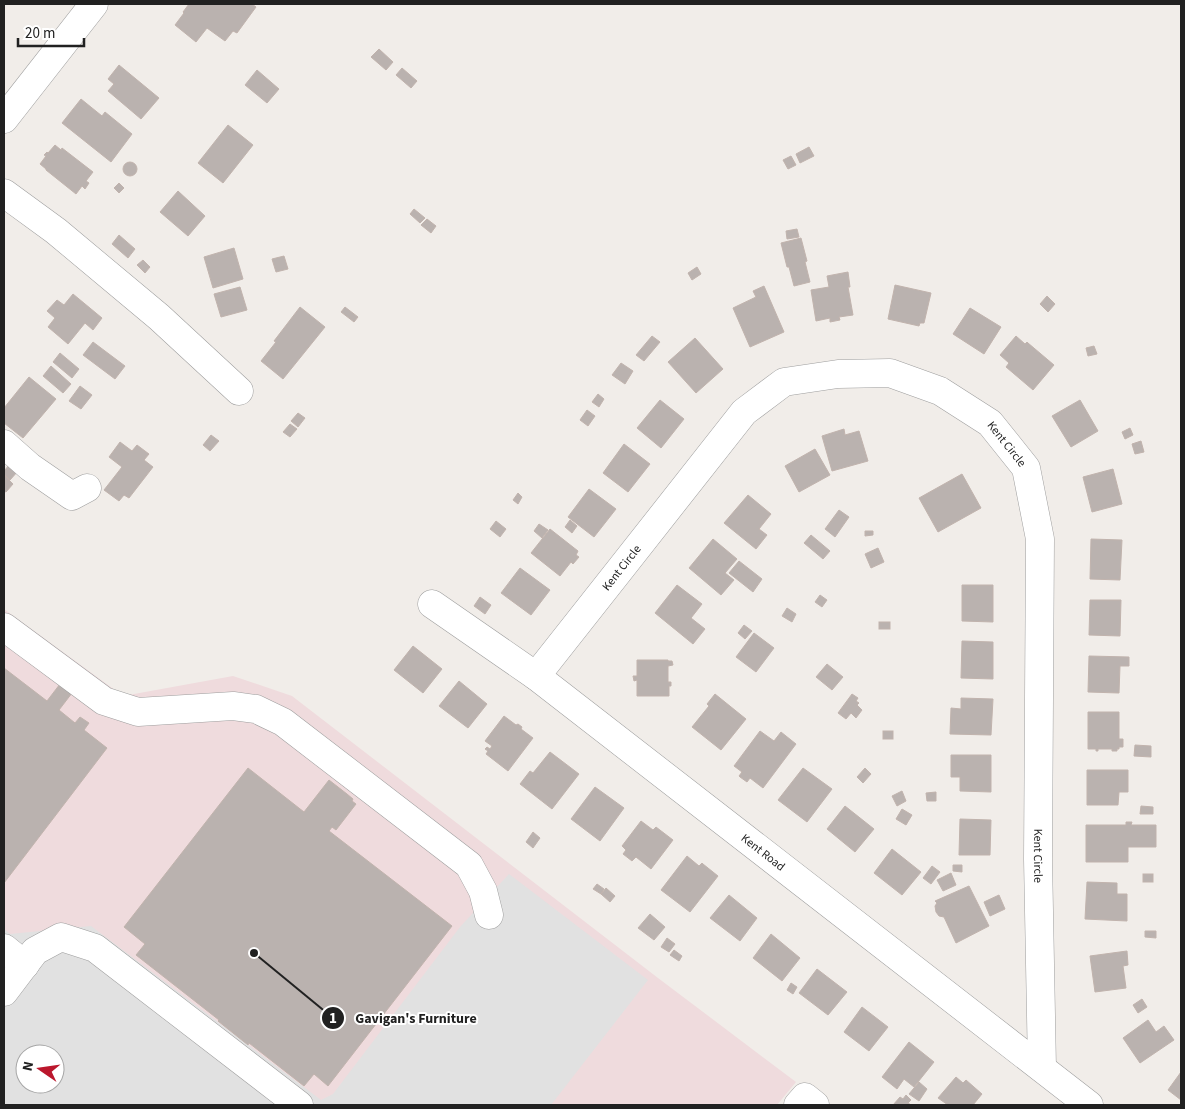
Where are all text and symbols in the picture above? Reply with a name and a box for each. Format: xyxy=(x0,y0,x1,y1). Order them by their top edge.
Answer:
scale bar xyxy=(18,15,84,47)
text: 20 m xyxy=(25,23,55,44)
street label: Kent Circle xyxy=(983,418,1030,471)
street label: Kent Circle xyxy=(598,541,645,595)
street label: Kent Circle xyxy=(1029,829,1046,883)
street label: Kent Road xyxy=(737,830,788,875)
callout: Gavigan's Furniture xyxy=(321,1004,487,1033)
text: 1 xyxy=(329,1008,337,1029)
text: Gavigan's Furniture xyxy=(355,1009,477,1029)
north arrow xyxy=(15,1044,65,1094)
text: N xyxy=(18,1060,39,1073)

